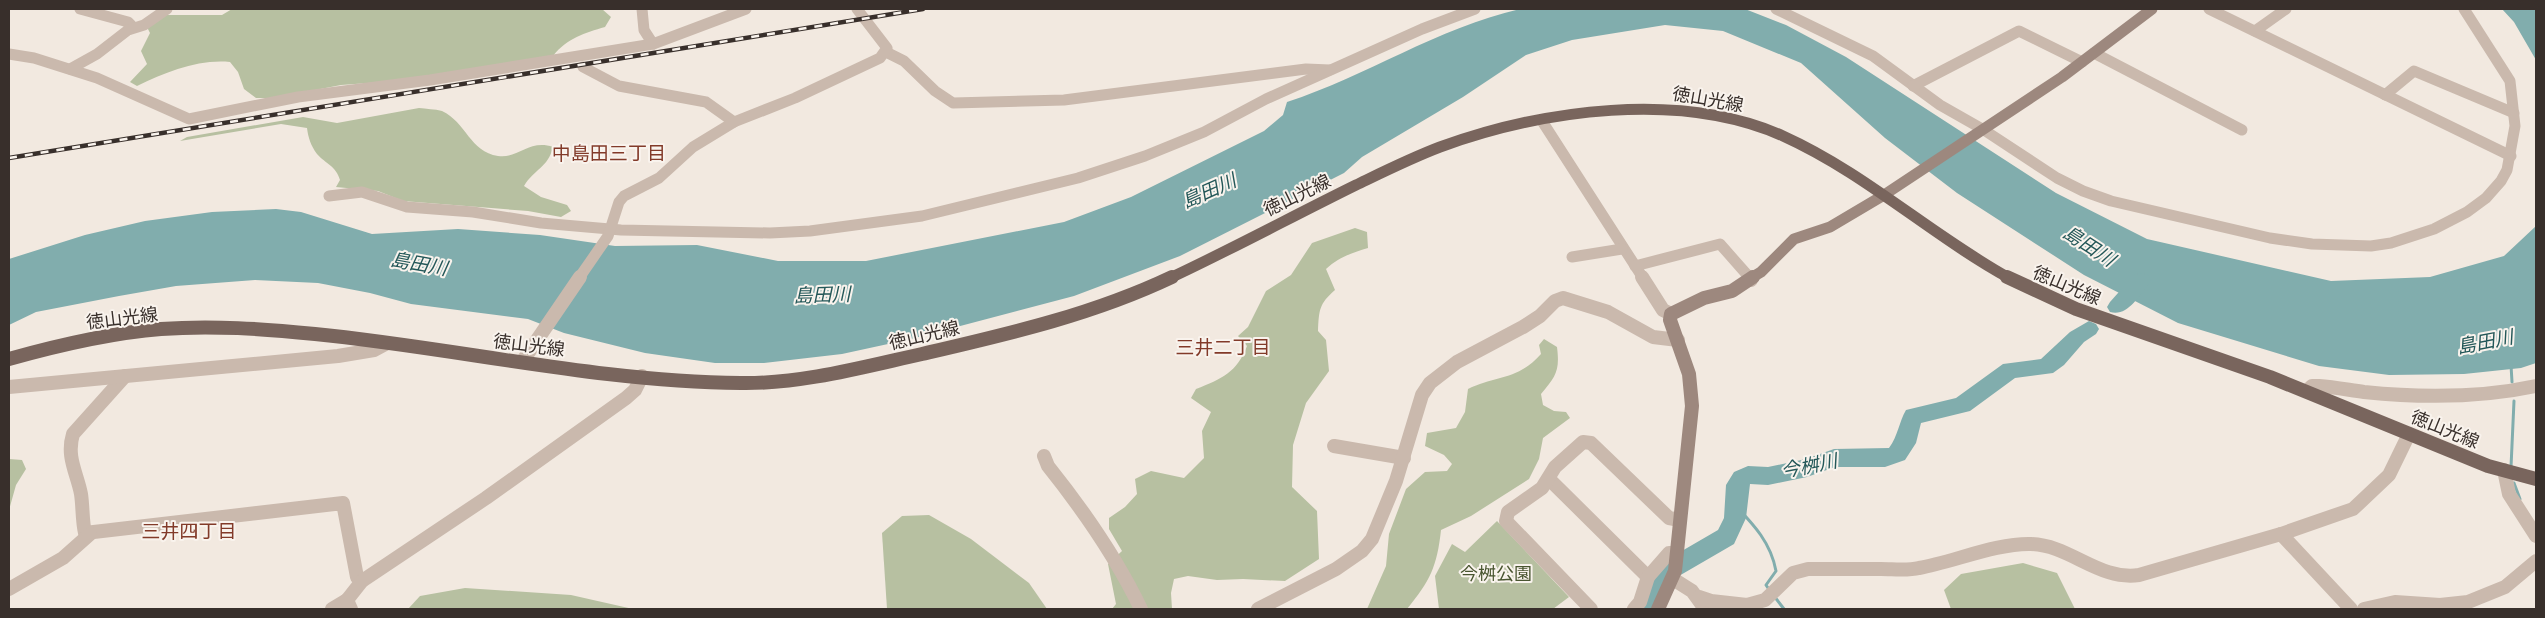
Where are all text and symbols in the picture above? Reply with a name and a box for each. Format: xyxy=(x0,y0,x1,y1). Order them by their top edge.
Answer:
street label: 徳山光線 xyxy=(1671,82,1745,116)
district label: 中島田三丁目 xyxy=(552,142,666,165)
water label: 島田川 xyxy=(1178,168,1242,213)
street label: 徳山光線 xyxy=(1260,170,1334,220)
water label: 島田川 xyxy=(2059,221,2121,272)
water label: 島田川 xyxy=(389,248,451,281)
street label: 徳山光線 xyxy=(2030,261,2104,309)
water label: 島田川 xyxy=(793,282,853,307)
street label: 徳山光線 xyxy=(85,303,159,333)
street label: 徳山光線 xyxy=(887,317,961,353)
water label: 島田川 xyxy=(2455,325,2517,359)
street label: 徳山光線 xyxy=(492,330,566,360)
district label: 三井二丁目 xyxy=(1175,336,1271,359)
street label: 徳山光線 xyxy=(2408,406,2482,452)
water label: 今桝川 xyxy=(1779,449,1841,483)
district label: 三井四丁目 xyxy=(141,520,237,543)
park label: 今桝公園 xyxy=(1460,563,1532,584)

